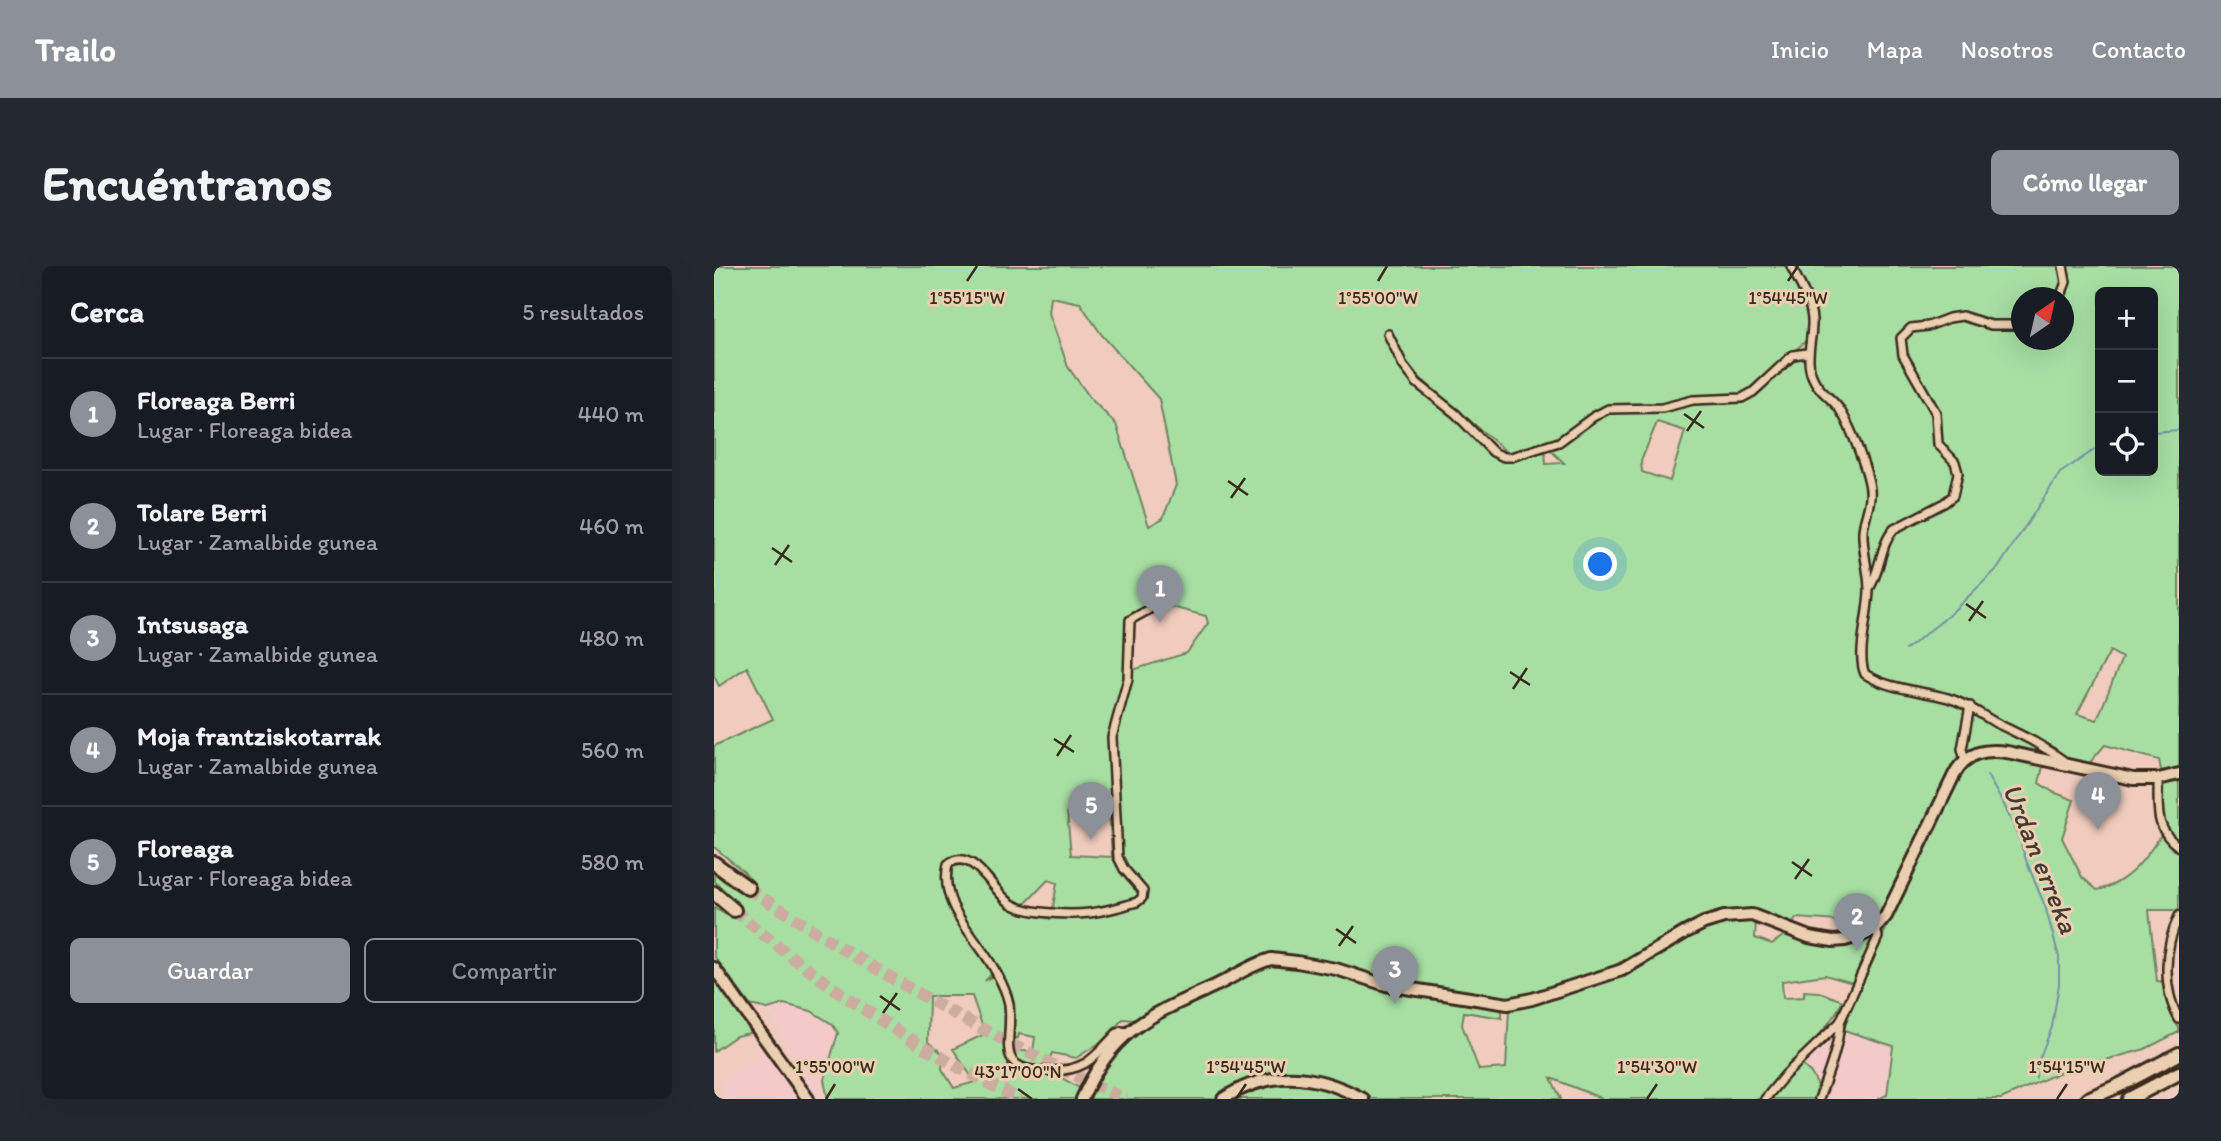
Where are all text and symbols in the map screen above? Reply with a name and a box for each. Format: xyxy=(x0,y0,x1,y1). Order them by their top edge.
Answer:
text: Trailo xyxy=(35,30,116,69)
text: Inicio xyxy=(1771,35,1829,64)
text: Mapa xyxy=(1867,35,1923,64)
text: Nosotros xyxy=(1961,35,2053,64)
text: Contacto xyxy=(2091,35,2186,64)
button: Cómo llegar xyxy=(1991,150,2179,215)
text: Encuéntranos xyxy=(42,153,333,212)
text: 1°55'15"W xyxy=(929,287,1005,309)
text: 1°55'00"W xyxy=(1338,287,1418,309)
text: 1°54'45"W xyxy=(1748,287,1828,309)
north arrow xyxy=(2011,287,2074,350)
map controls xyxy=(2095,287,2158,476)
button: + xyxy=(2095,287,2158,350)
text: Cerca xyxy=(70,293,144,330)
text: 5 resultados xyxy=(522,298,644,326)
button: − xyxy=(2095,350,2158,413)
text: Floreaga Berri xyxy=(137,384,295,416)
text: 1 xyxy=(88,400,98,428)
text: 440 m xyxy=(578,400,644,428)
button: locate xyxy=(2095,413,2158,476)
text: Lugar · Floreaga bidea xyxy=(137,416,353,444)
text: Tolare Berri xyxy=(137,496,267,528)
text: 2 xyxy=(87,512,99,540)
text: 460 m xyxy=(579,512,644,540)
text: Lugar · Zamalbide gunea xyxy=(137,528,378,556)
your location xyxy=(1583,547,1617,581)
pin: 1 xyxy=(1137,565,1183,623)
text: Intsusaga xyxy=(137,608,248,640)
text: 3 xyxy=(87,624,99,652)
text: 480 m xyxy=(579,624,644,652)
text: Lugar · Zamalbide gunea xyxy=(137,640,378,668)
text: Moja frantziskotarrak xyxy=(137,720,381,752)
text: 4 xyxy=(86,736,100,764)
text: 560 m xyxy=(581,736,644,764)
text: Lugar · Zamalbide gunea xyxy=(137,752,378,780)
pin: 4 xyxy=(2075,772,2121,830)
water label: Urdan erreka xyxy=(1995,778,2087,938)
pin: 5 xyxy=(1068,782,1114,840)
text: Floreaga xyxy=(137,832,234,864)
text: 5 xyxy=(87,848,99,876)
text: 580 m xyxy=(581,848,644,876)
text: Lugar · Floreaga bidea xyxy=(137,864,353,892)
pin: 2 xyxy=(1834,893,1880,951)
button: Guardar xyxy=(70,938,350,1003)
button: Compartir xyxy=(364,938,644,1003)
pin: 3 xyxy=(1372,946,1418,1004)
text: 1°55'00"W xyxy=(795,1056,875,1078)
text: 1°54'45"W xyxy=(1206,1056,1286,1078)
text: 1°54'30"W xyxy=(1617,1056,1697,1078)
text: 1°54'15"W xyxy=(2028,1056,2106,1078)
text: 43°17'00"N xyxy=(974,1061,1062,1083)

